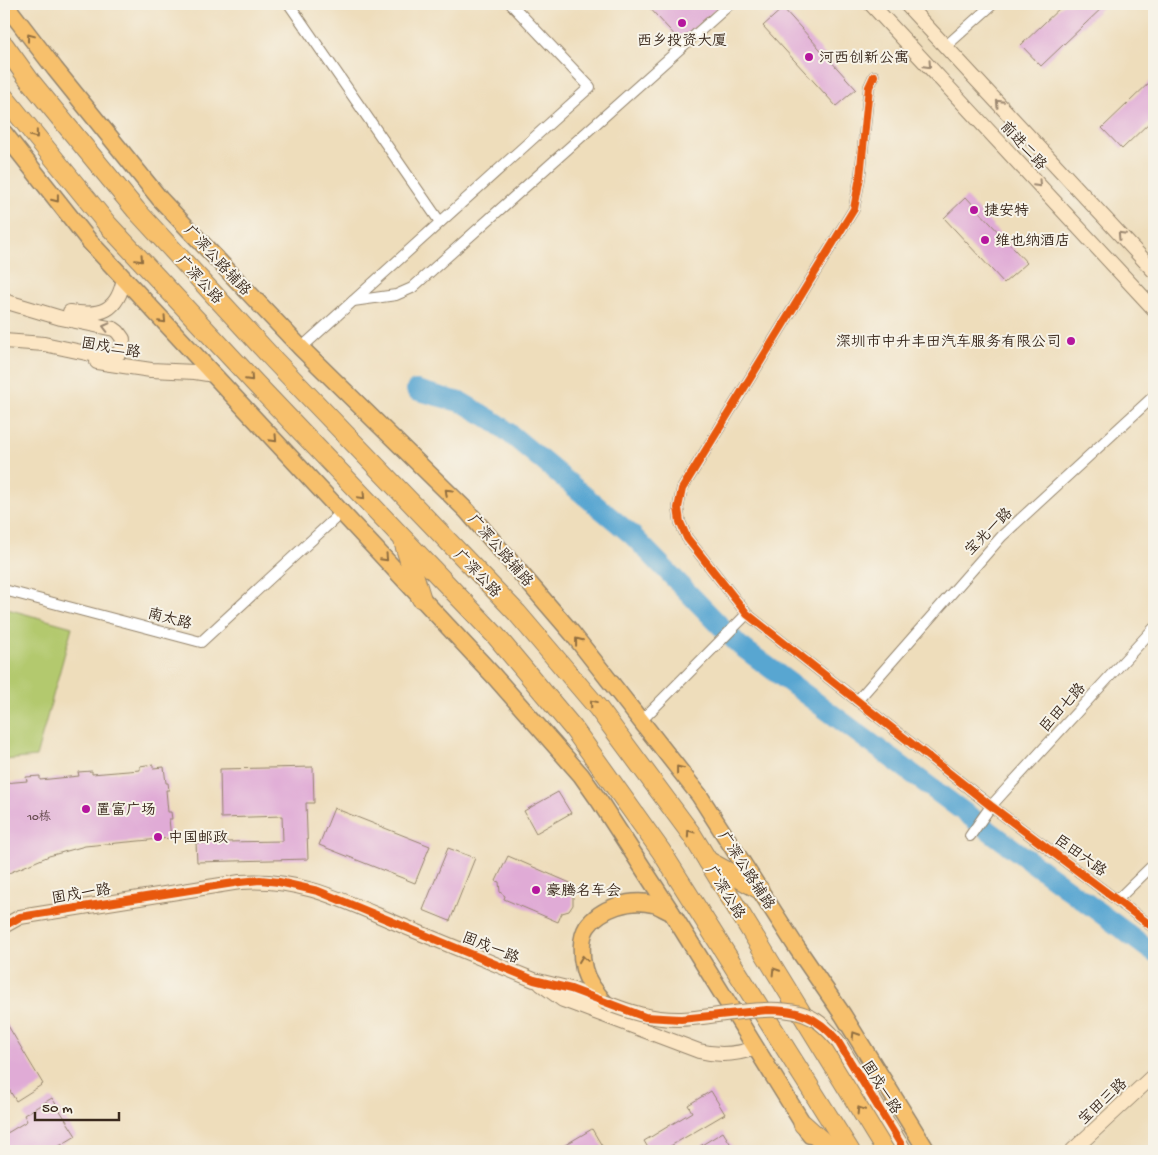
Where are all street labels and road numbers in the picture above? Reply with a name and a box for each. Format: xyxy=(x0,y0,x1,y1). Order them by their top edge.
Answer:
street label: 前进二路 xyxy=(995,118,1050,174)
street label: 广深公路辅路 xyxy=(181,221,255,299)
street label: 广深公路 xyxy=(173,251,227,307)
street label: 固戍二路 xyxy=(80,335,142,363)
street label: 宝光一路 xyxy=(962,505,1017,560)
street label: 广深公路辅路 xyxy=(465,510,537,590)
street label: 广深公路 xyxy=(451,545,505,601)
street label: 南太路 xyxy=(145,604,194,634)
street label: 臣田七路 xyxy=(1037,680,1090,737)
street label: 广深公路辅路 xyxy=(715,827,779,913)
street label: 臣田六路 xyxy=(1050,832,1109,882)
street label: 广深公路 xyxy=(702,862,750,922)
street label: 固戍一路 xyxy=(50,881,112,909)
street label: 固戍一路 xyxy=(459,929,521,968)
street label: 固戍一路 xyxy=(857,1058,904,1118)
street label: 宝田三路 xyxy=(1075,1075,1131,1130)

